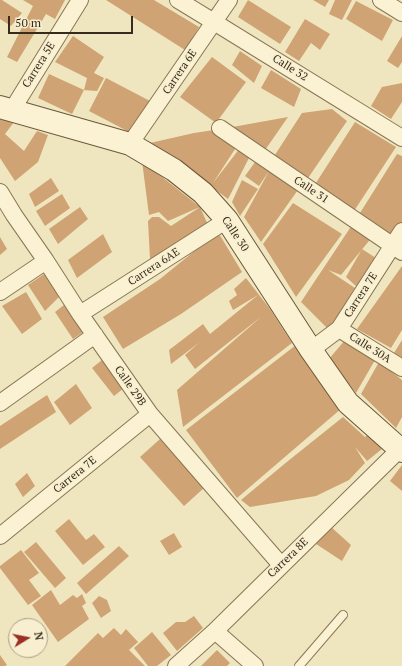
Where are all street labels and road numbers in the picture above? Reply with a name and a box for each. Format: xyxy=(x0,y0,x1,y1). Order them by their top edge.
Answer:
street label: Carrera 5E xyxy=(20,40,58,90)
street label: Carrera 6E xyxy=(160,47,200,97)
street label: Calle 32 xyxy=(270,52,310,84)
street label: Calle 31 xyxy=(291,174,331,206)
street label: Calle 30 xyxy=(219,214,251,254)
street label: Carrera 6AE xyxy=(126,245,182,289)
street label: Carrera 7E xyxy=(341,270,381,320)
street label: Calle 30A xyxy=(347,330,393,366)
street label: Calle 29B xyxy=(111,363,149,409)
street label: Carrera 7E xyxy=(51,454,99,496)
street label: Carrera 8E xyxy=(265,535,311,581)

